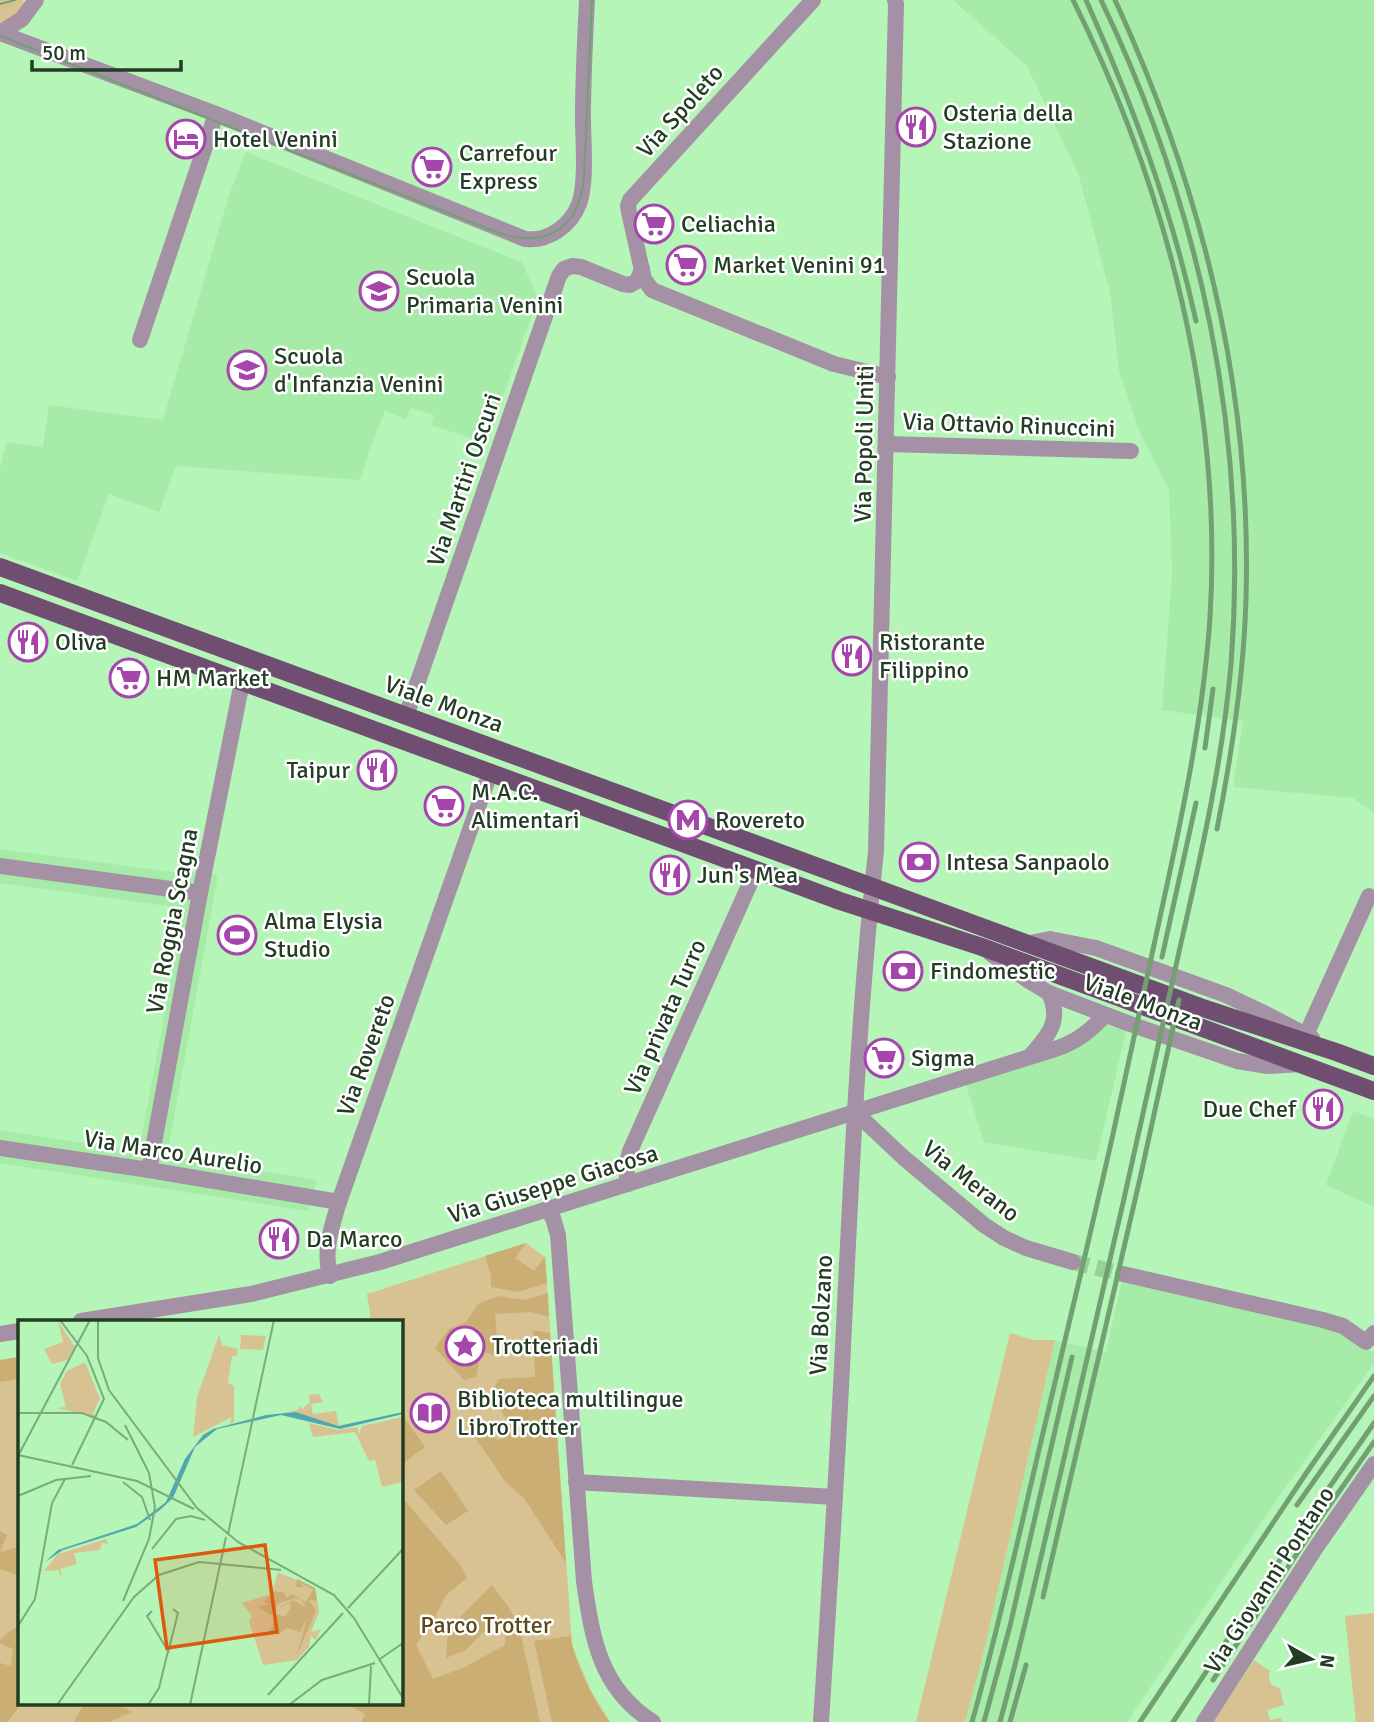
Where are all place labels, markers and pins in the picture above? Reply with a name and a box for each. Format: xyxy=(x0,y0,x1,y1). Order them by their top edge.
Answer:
place label: Osteria della Stazione xyxy=(943,98,1073,156)
restaurant icon: Osteria della Stazione xyxy=(895,106,937,148)
hotel icon: Hotel Venini xyxy=(165,118,207,160)
place label: Hotel Venini xyxy=(213,124,338,154)
place label: Carrefour Express xyxy=(459,138,557,196)
supermarket icon: Carrefour Express xyxy=(411,146,453,188)
supermarket icon: Celiachia xyxy=(633,203,675,245)
place label: Celiachia xyxy=(681,209,776,239)
supermarket icon: Market Venini 91 xyxy=(665,244,707,286)
place label: Market Venini 91 xyxy=(713,250,886,280)
place label: Scuola Primaria Venini xyxy=(406,262,563,320)
school or university icon: Scuola Primaria Venini xyxy=(358,270,400,312)
place label: Scuola d'Infanzia Venini xyxy=(274,341,444,399)
school or university icon: Scuola d'Infanzia Venini xyxy=(226,349,268,391)
restaurant icon: Oliva xyxy=(7,621,49,663)
place label: Oliva xyxy=(55,627,107,657)
place label: Ristorante Filippino xyxy=(879,627,985,685)
restaurant icon: Ristorante Filippino xyxy=(831,635,873,677)
supermarket icon: HM Market xyxy=(108,657,150,699)
place label: HM Market xyxy=(156,663,269,693)
restaurant icon: Taipur xyxy=(356,749,398,791)
place label: Taipur xyxy=(287,755,350,785)
place label: M.A.C. Alimentari xyxy=(471,777,579,835)
supermarket icon: M.A.C. Alimentari xyxy=(423,785,465,827)
metro station icon: Rovereto xyxy=(667,799,709,841)
place label: Rovereto xyxy=(715,805,805,835)
bank icon: Intesa Sanpaolo xyxy=(898,841,940,883)
place label: Intesa Sanpaolo xyxy=(946,847,1109,877)
restaurant icon: Jun's Mea xyxy=(649,854,691,896)
place label: Jun's Mea xyxy=(697,860,798,890)
place label: Alma Elysia Studio xyxy=(264,906,383,964)
sports icon: Alma Elysia Studio xyxy=(216,914,258,956)
bank icon: Findomestic xyxy=(882,950,924,992)
place label: Findomestic xyxy=(930,956,1055,986)
supermarket icon: Sigma xyxy=(863,1037,905,1079)
place label: Sigma xyxy=(911,1043,975,1073)
restaurant icon: Due Chef xyxy=(1302,1088,1344,1130)
place label: Due Chef xyxy=(1202,1094,1297,1124)
restaurant icon: Da Marco xyxy=(258,1218,300,1260)
place label: Da Marco xyxy=(306,1224,402,1254)
place icon: Trotteriadi xyxy=(444,1325,486,1367)
place label: Trotteriadi xyxy=(492,1331,599,1361)
place label: Biblioteca multilingue LibroTrotter xyxy=(457,1384,684,1442)
library icon: Biblioteca multilingue LibroTrotter xyxy=(409,1392,451,1434)

